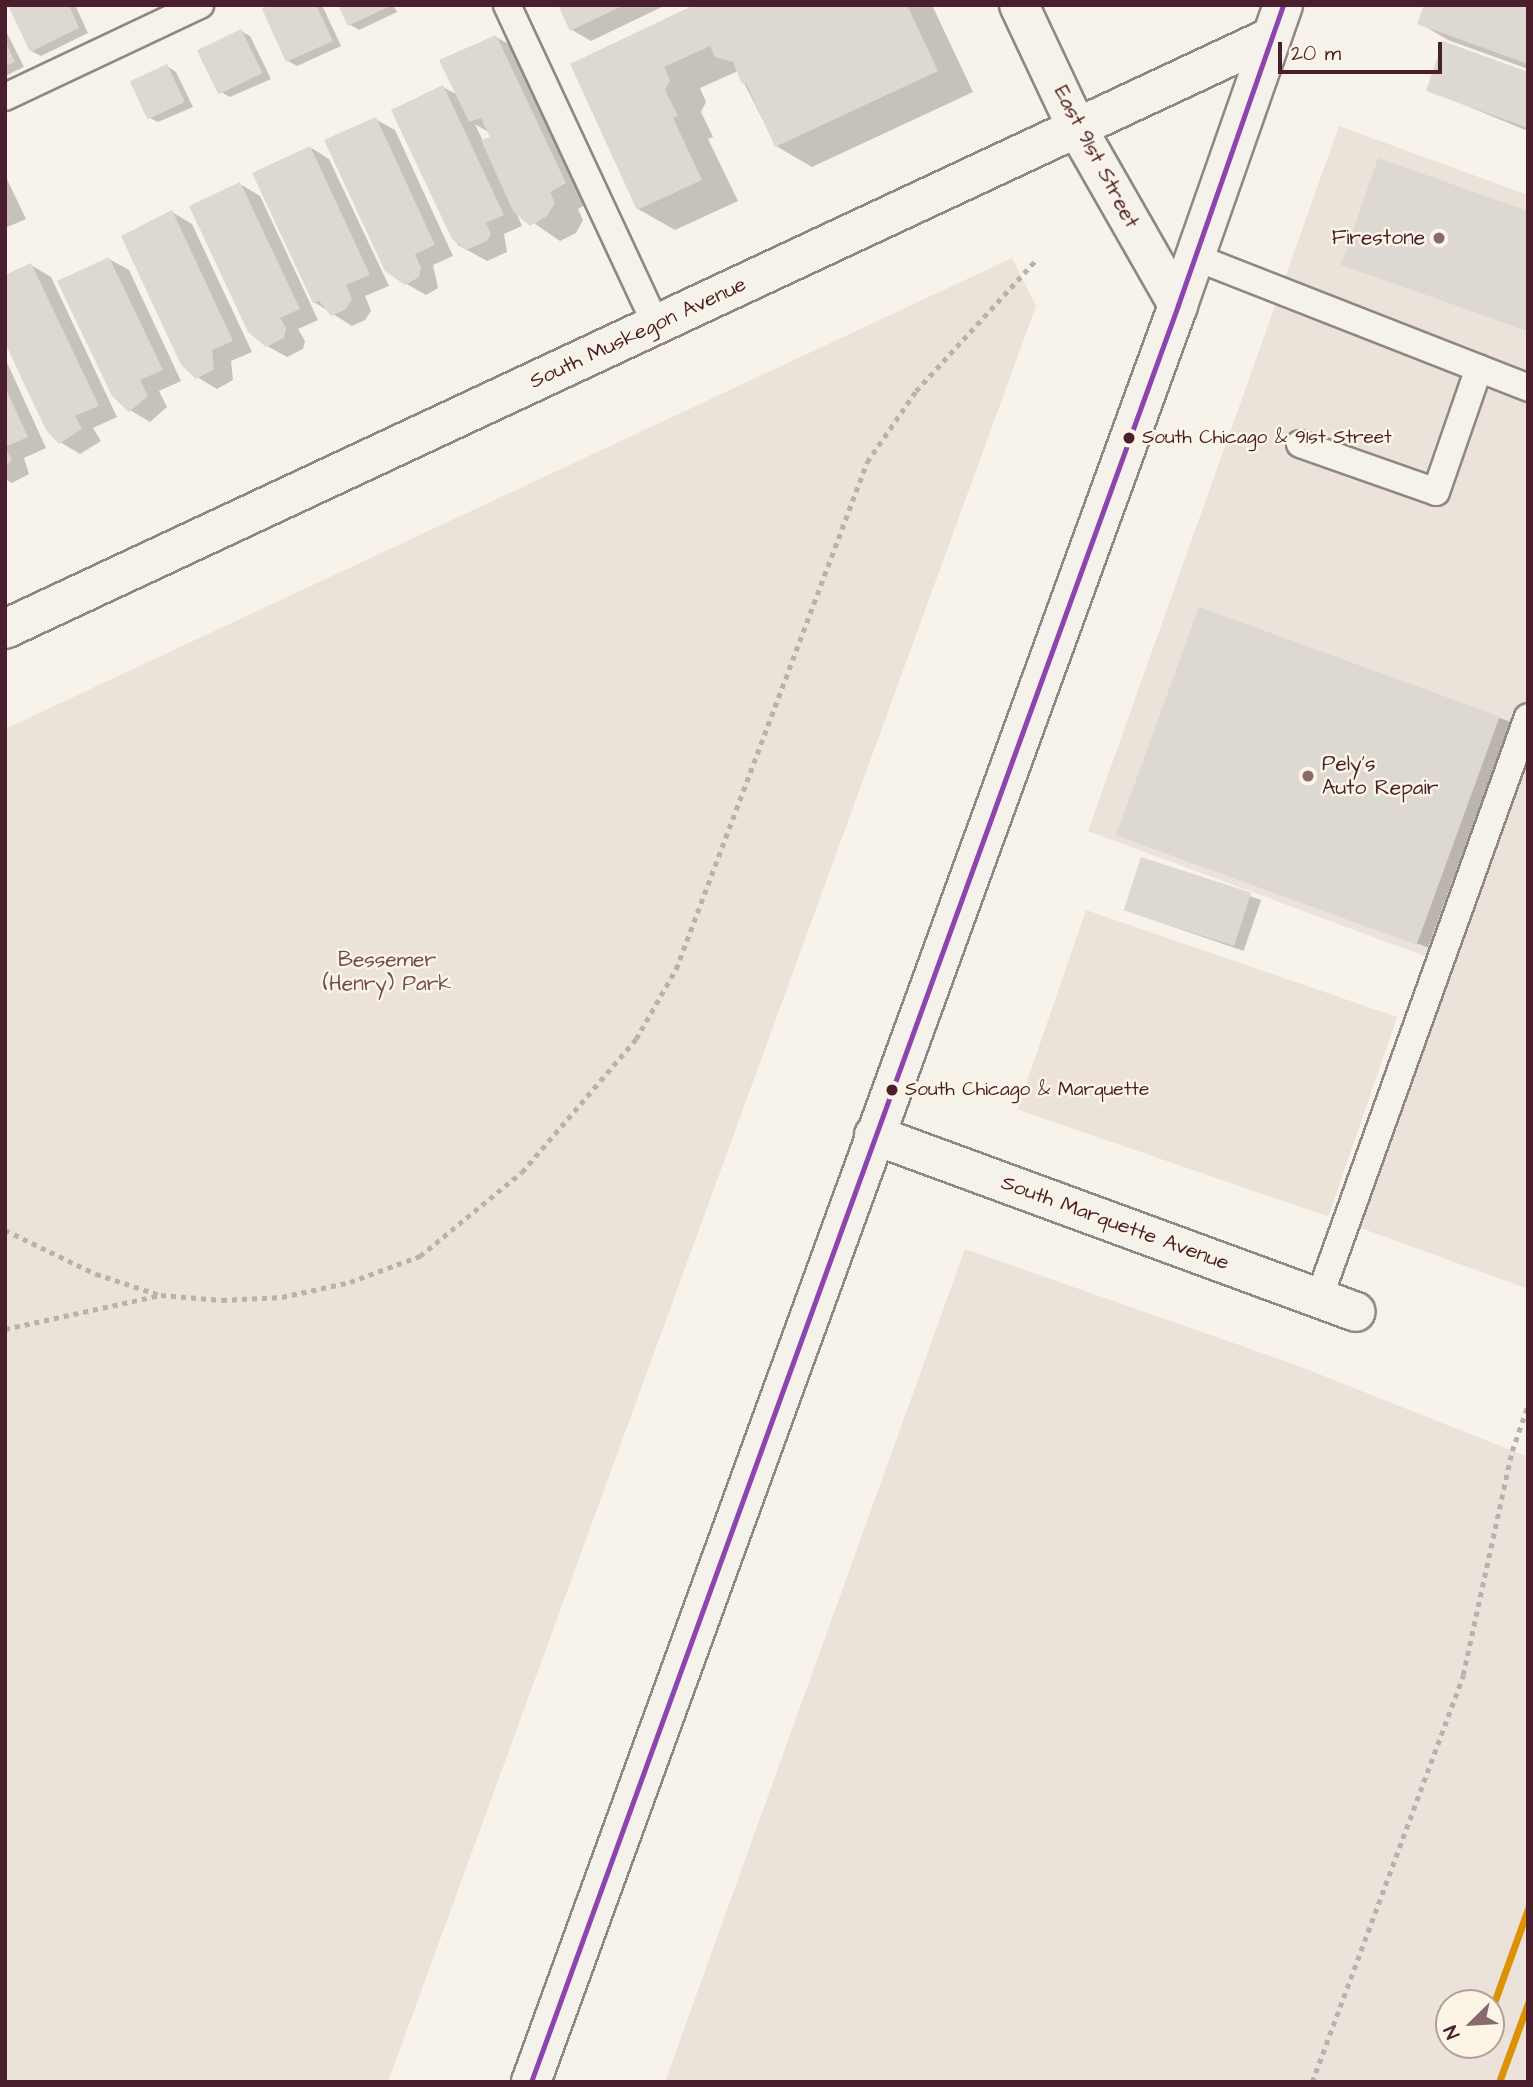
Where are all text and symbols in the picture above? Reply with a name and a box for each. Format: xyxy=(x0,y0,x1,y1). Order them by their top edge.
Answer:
scale bar xyxy=(1281,28,1446,72)
text: 20 m xyxy=(1291,39,1341,68)
street label: East 91st Street xyxy=(1048,82,1144,232)
place label: Firestone xyxy=(1332,225,1425,251)
marker: Firestone xyxy=(1431,230,1447,246)
street label: South Muskegon Avenue xyxy=(526,272,750,394)
place label: South Chicago & 91st Street xyxy=(1142,427,1392,449)
marker: South Chicago & 91st Street xyxy=(1122,431,1136,445)
place label: Pely's Auto Repair xyxy=(1322,751,1438,801)
marker: Pely's Auto Repair xyxy=(1300,768,1316,784)
park label: Bessemer (Henry) Park xyxy=(323,947,451,997)
place label: South Chicago & Marquette xyxy=(905,1079,1149,1101)
marker: South Chicago & Marquette xyxy=(885,1083,899,1097)
street label: South Marquette Avenue xyxy=(998,1170,1232,1276)
north arrow xyxy=(1435,1989,1505,2059)
text: N xyxy=(1437,2021,1467,2043)

